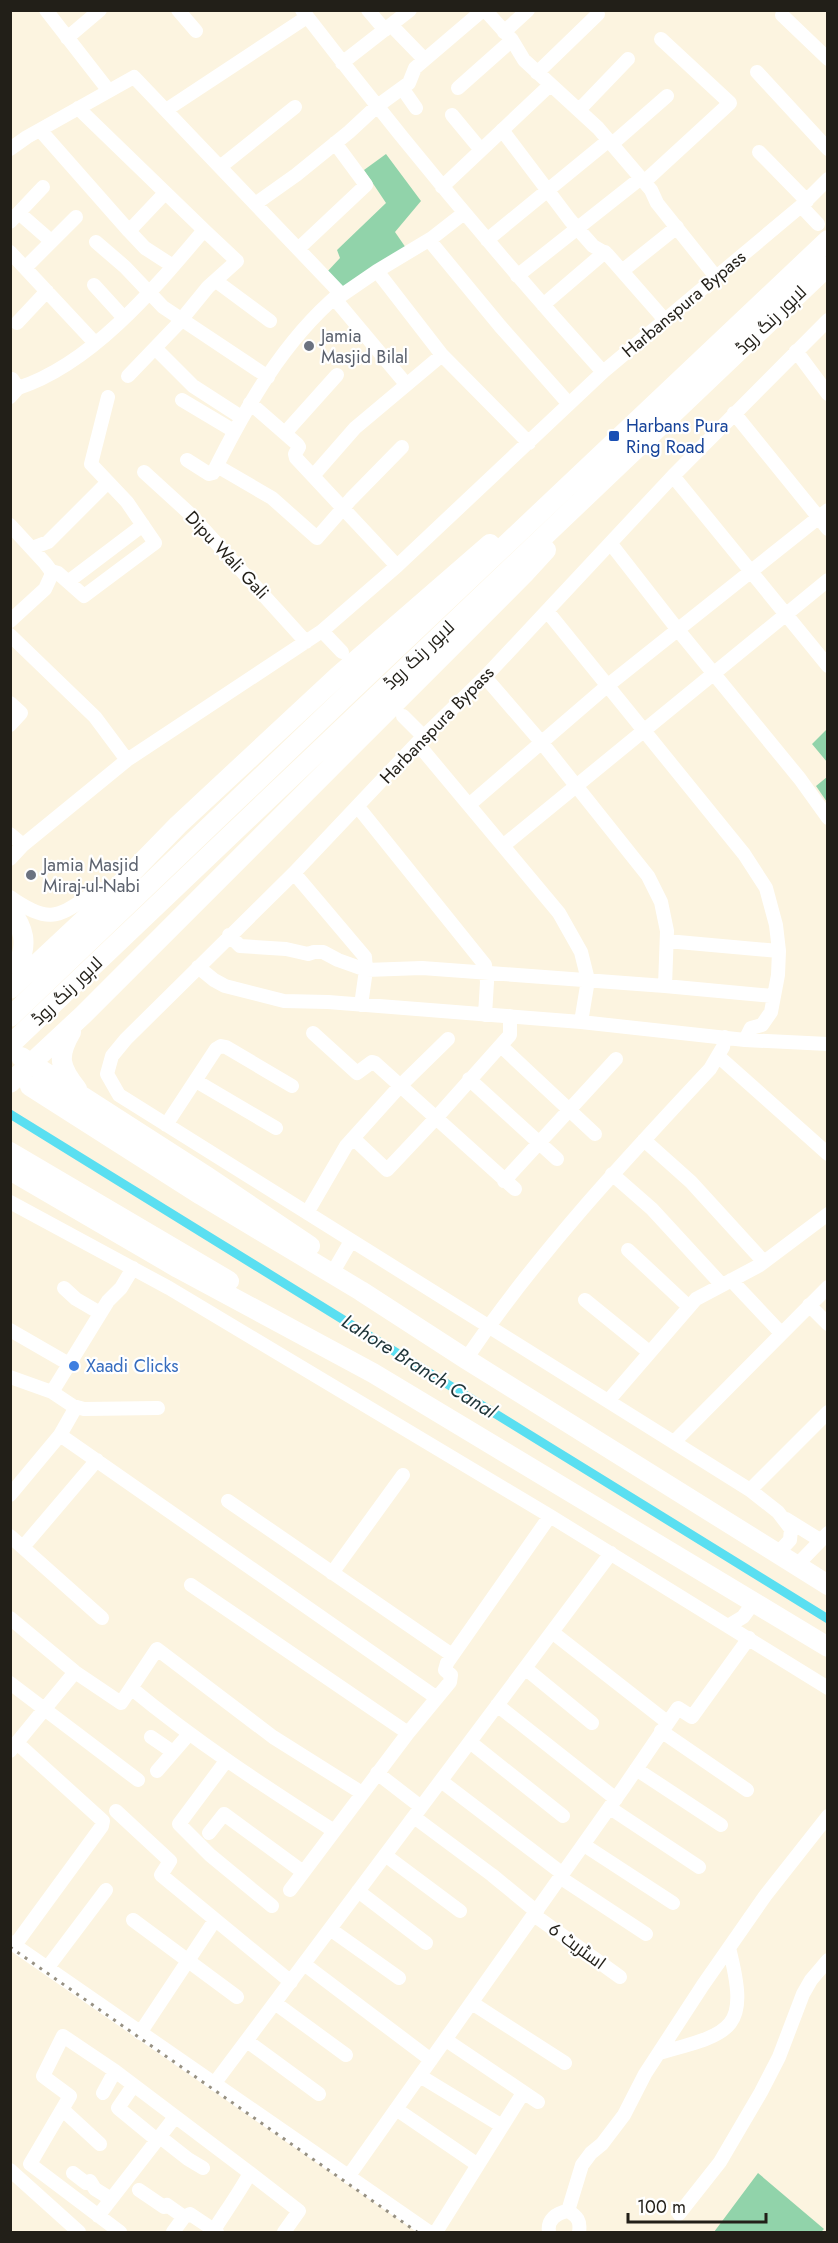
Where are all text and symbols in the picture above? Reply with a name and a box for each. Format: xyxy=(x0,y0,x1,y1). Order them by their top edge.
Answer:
street label: Harbanspura Bypass xyxy=(616,244,752,364)
street label: لاہور رنگ روڈ xyxy=(730,279,812,361)
place label: Jamia Masjid Bilal xyxy=(319,323,408,370)
marker: Jamia Masjid Bilal xyxy=(302,339,316,353)
place label: Harbans Pura Ring Road xyxy=(626,413,729,460)
marker: Harbans Pura Ring Road xyxy=(607,429,621,443)
street label: Dipu Wali Gali xyxy=(179,505,275,605)
street label: لاہور رنگ روڈ xyxy=(378,614,460,696)
street label: Harbanspura Bypass xyxy=(374,660,500,790)
place label: Jamia Masjid Miraj-ul-Nabi xyxy=(41,852,140,899)
marker: Jamia Masjid Miraj-ul-Nabi xyxy=(24,868,38,882)
street label: لاہور رنگ روڈ xyxy=(26,950,108,1032)
water label: Lahore Branch Canal xyxy=(336,1307,503,1426)
place label: Xaadi Clicks xyxy=(86,1353,179,1379)
marker: Xaadi Clicks xyxy=(67,1359,81,1373)
street label: اسٹریٹ 6 xyxy=(543,1916,611,1976)
scale bar xyxy=(628,2186,766,2224)
text: 100 m xyxy=(637,2194,686,2220)

